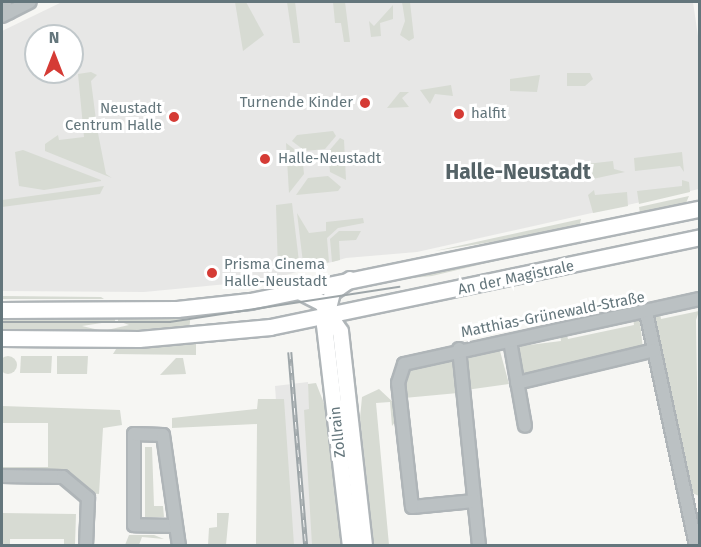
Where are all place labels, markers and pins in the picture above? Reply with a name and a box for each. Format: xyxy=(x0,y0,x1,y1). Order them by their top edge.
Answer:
place label: Turnende Kinder xyxy=(240,94,353,112)
marker: Turnende Kinder xyxy=(358,96,372,110)
place label: Neustadt Centrum Halle xyxy=(65,99,162,134)
place label: halfit xyxy=(471,105,506,123)
marker: halfit xyxy=(452,107,466,121)
marker: Neustadt Centrum Halle xyxy=(167,110,181,124)
marker: Halle-Neustadt xyxy=(256,150,274,168)
place label: Halle-Neustadt xyxy=(278,150,381,168)
place label: Prisma Cinema Halle-Neustadt xyxy=(224,255,327,290)
marker: Prisma Cinema Halle-Neustadt xyxy=(205,266,219,280)

